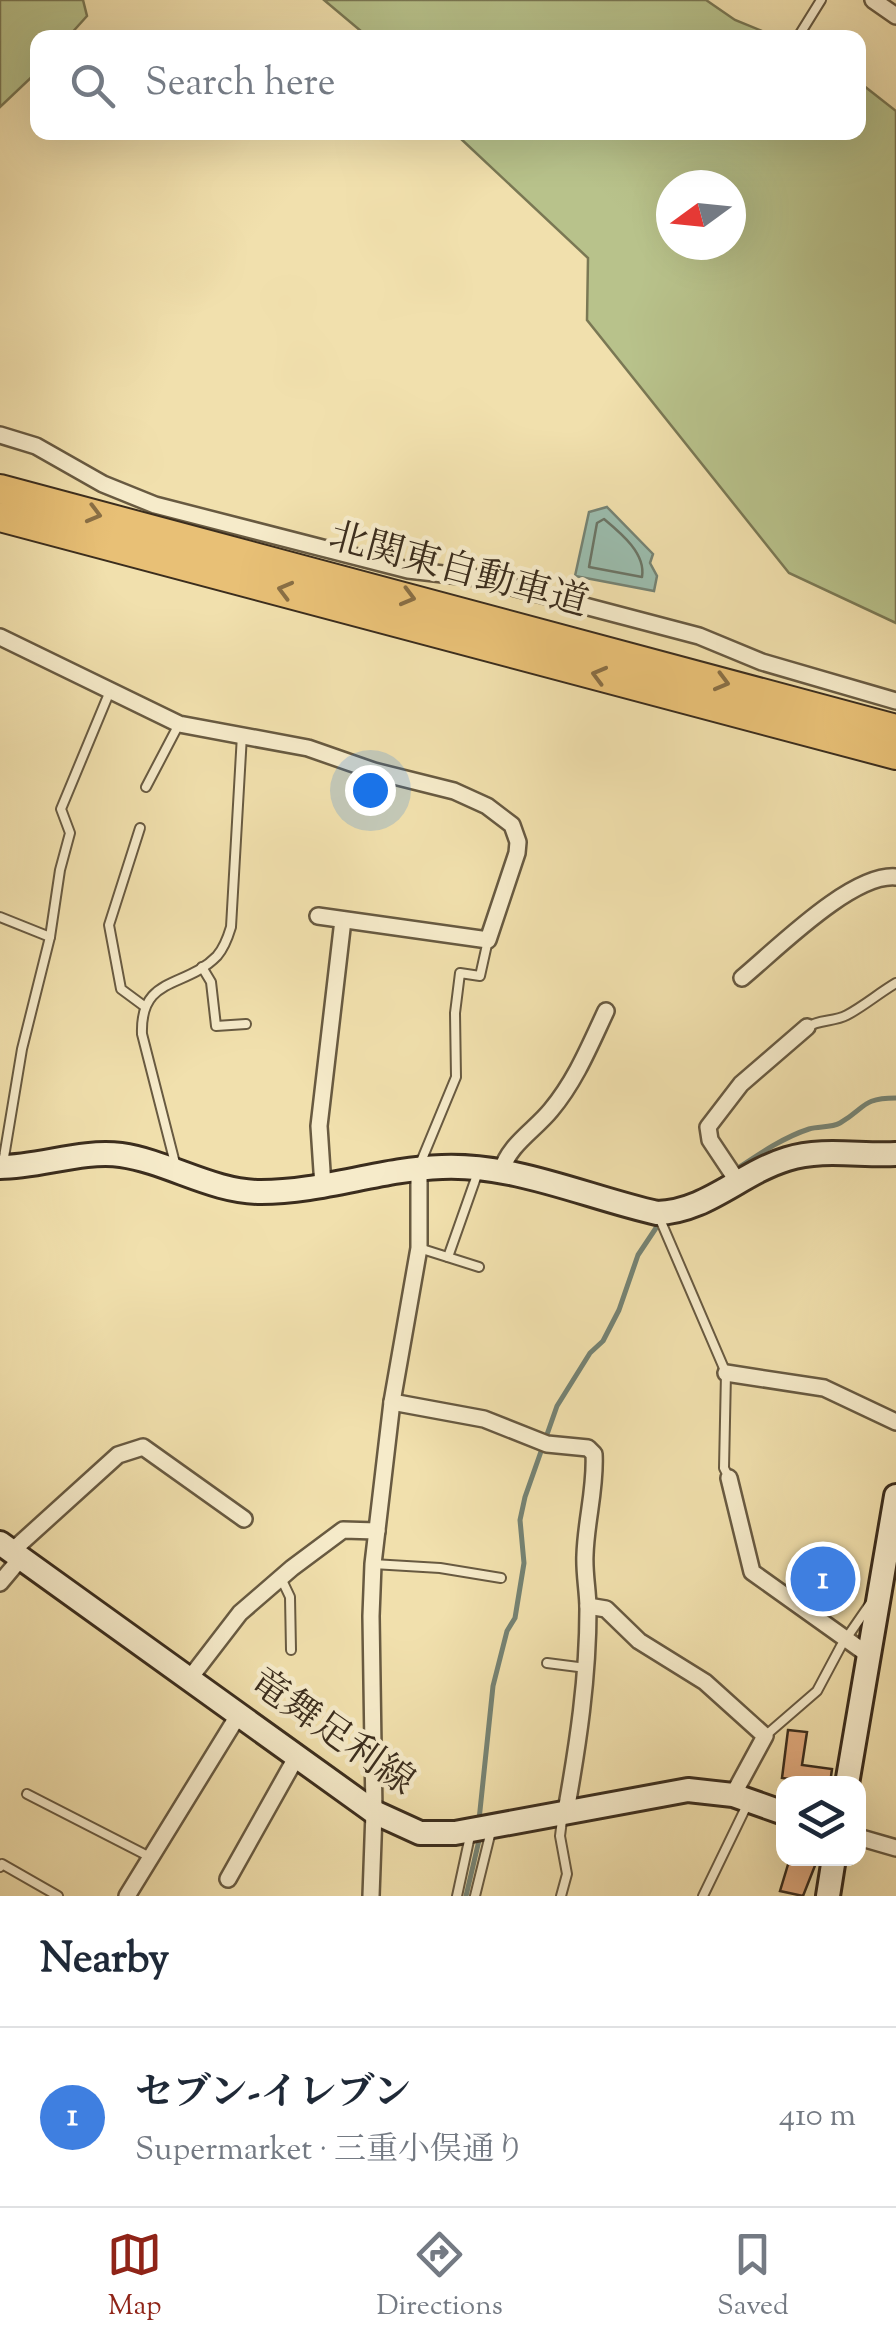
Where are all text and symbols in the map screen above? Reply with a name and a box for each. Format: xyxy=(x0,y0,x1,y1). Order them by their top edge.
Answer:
search box xyxy=(30,30,866,140)
icon: search xyxy=(65,58,120,113)
text: Search here xyxy=(145,58,336,112)
north arrow xyxy=(656,170,746,260)
one-way arrow xyxy=(85,503,102,524)
street label: 北関東自動車道 xyxy=(323,511,593,633)
one-way arrow xyxy=(277,581,294,602)
one-way arrow xyxy=(399,586,416,607)
one-way arrow xyxy=(591,665,608,686)
one-way arrow xyxy=(713,670,730,691)
your location xyxy=(345,765,396,816)
pin: 1 xyxy=(790,1542,856,1616)
street label: 竜舞足利線 xyxy=(238,1657,424,1811)
map controls xyxy=(776,1776,866,1866)
button: layers xyxy=(776,1776,866,1866)
text: Nearby xyxy=(40,1931,169,1991)
text: セブン-イレブン xyxy=(135,2068,411,2122)
text: 1 xyxy=(67,2094,78,2140)
text: 410 m xyxy=(779,2094,856,2140)
text: Supermarket · 三重小俣通り xyxy=(135,2128,526,2174)
tab: Map xyxy=(107,2227,162,2327)
tab: Directions xyxy=(376,2227,503,2327)
tab: Saved xyxy=(717,2227,789,2327)

